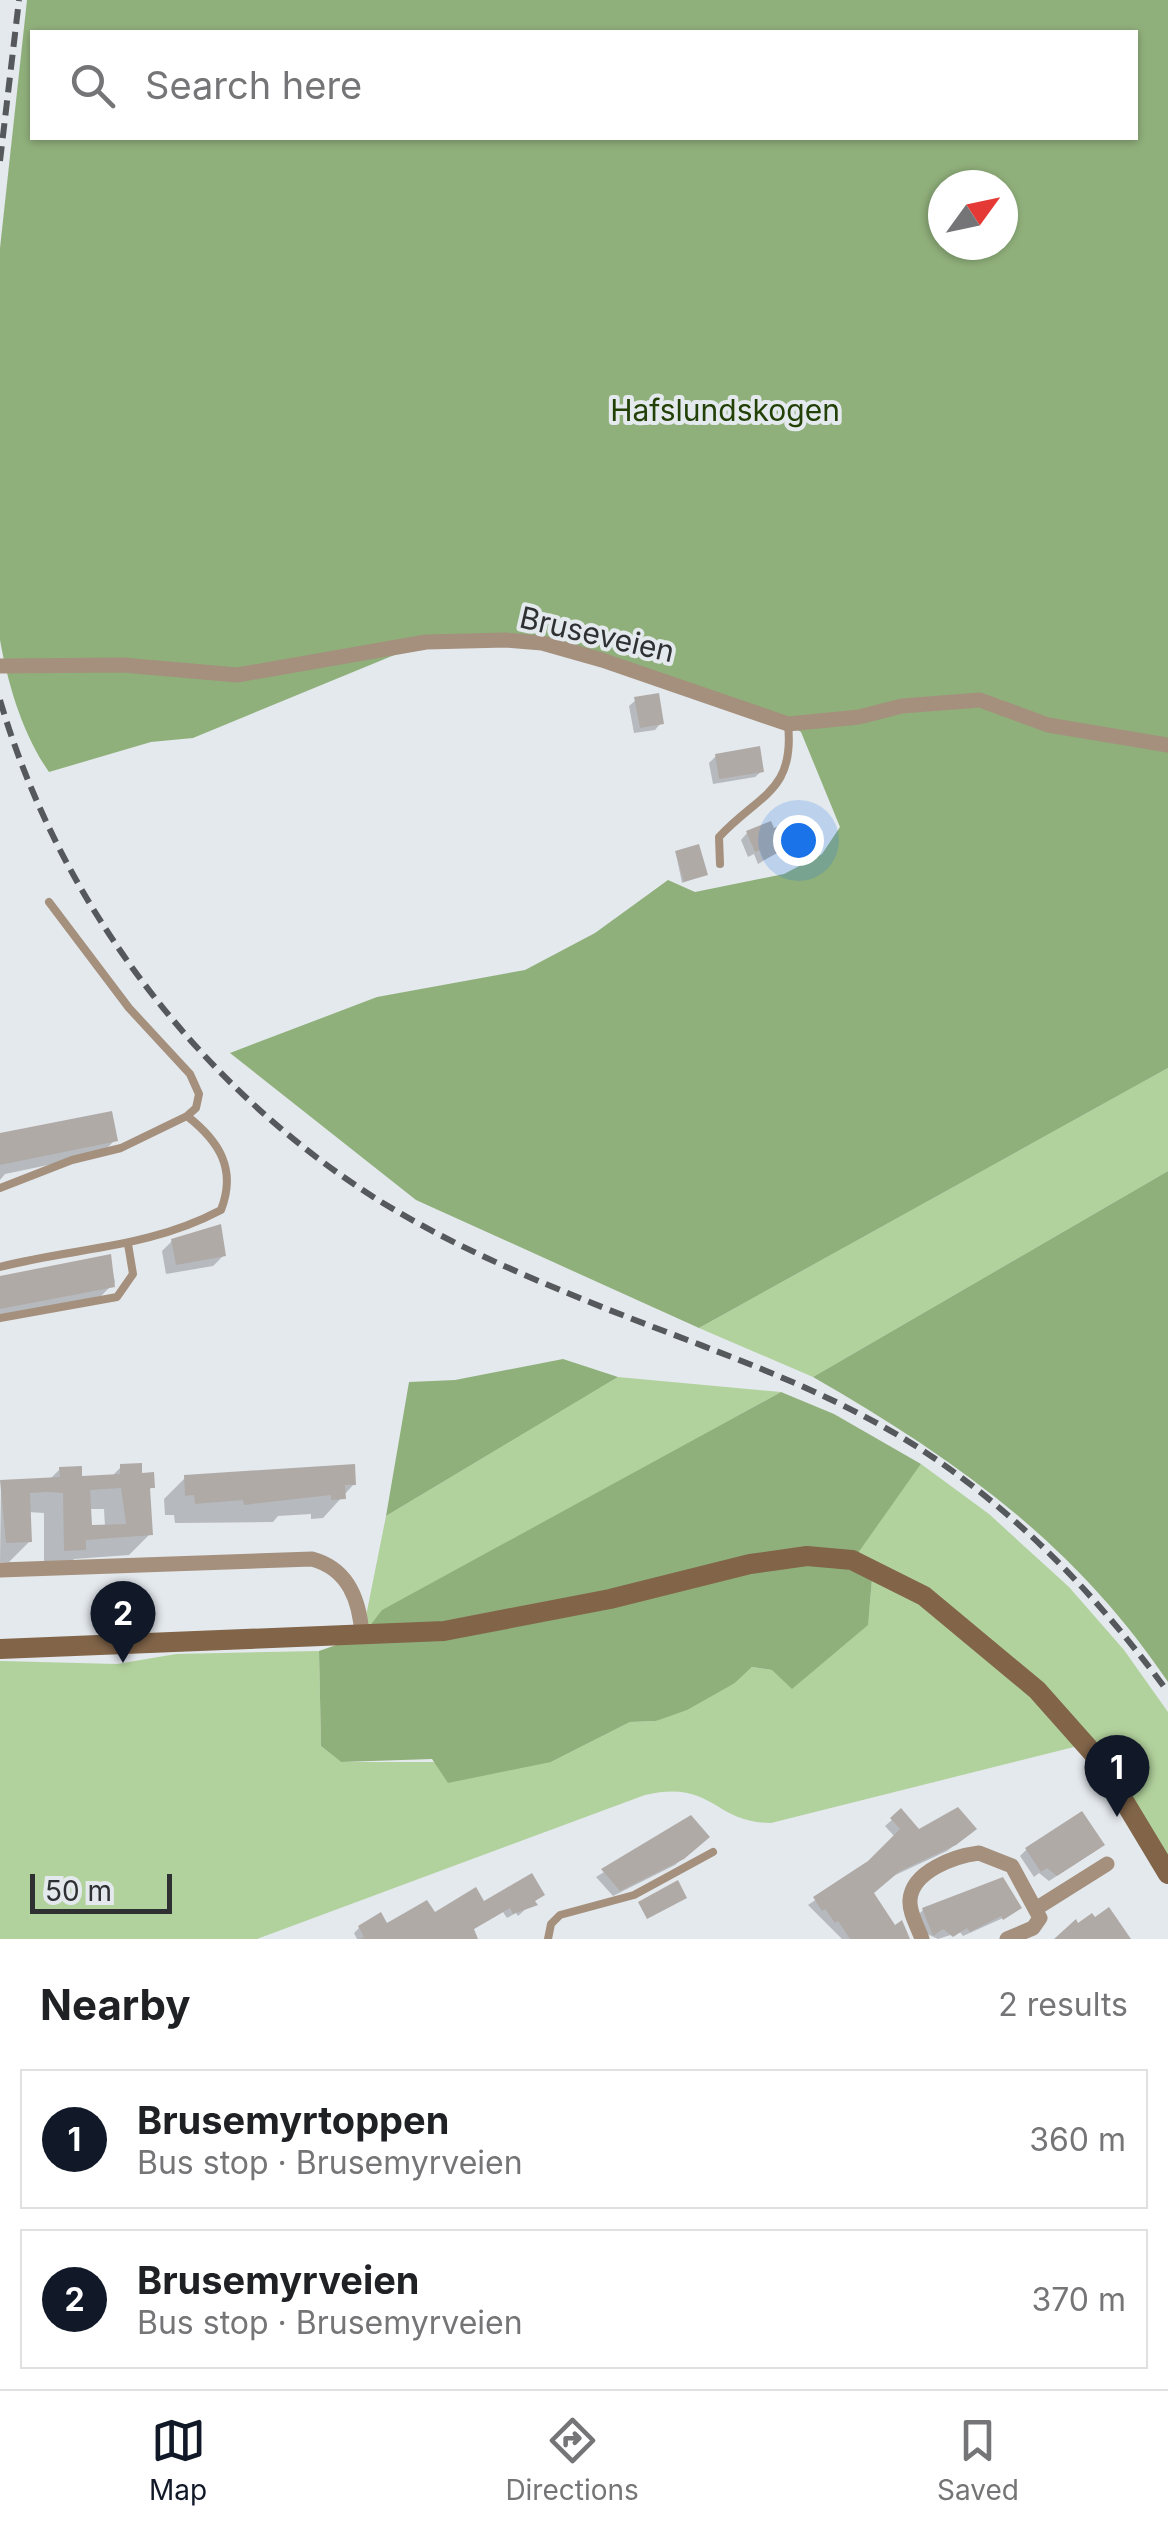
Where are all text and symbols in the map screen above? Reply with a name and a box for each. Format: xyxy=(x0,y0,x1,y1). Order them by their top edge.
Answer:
search box xyxy=(30,30,1138,140)
icon: search xyxy=(65,58,120,113)
text: Search here xyxy=(145,62,362,108)
north arrow xyxy=(928,170,1018,260)
park label: Hafslundskogen xyxy=(610,392,840,428)
street label: Bruseveien xyxy=(516,599,678,669)
your location xyxy=(773,815,824,866)
pin: 2 xyxy=(90,1580,156,1663)
pin: 1 xyxy=(1084,1734,1150,1817)
scale bar xyxy=(30,1869,172,1914)
text: 50 m xyxy=(45,1874,112,1908)
text: Nearby xyxy=(40,1979,191,2030)
text: 2 results xyxy=(998,1985,1128,2024)
text: Brusemyrtoppen xyxy=(137,2097,449,2143)
text: 1 xyxy=(68,2120,81,2159)
text: 360 m xyxy=(1029,2120,1126,2159)
text: Bus stop · Brusemyrveien xyxy=(137,2143,523,2182)
text: Brusemyrveien xyxy=(137,2257,420,2303)
text: 2 xyxy=(64,2280,85,2319)
text: 370 m xyxy=(1031,2280,1126,2319)
text: Bus stop · Brusemyrveien xyxy=(137,2303,523,2342)
tab: Map xyxy=(149,2413,207,2507)
tab: Directions xyxy=(505,2413,639,2507)
tab: Saved xyxy=(937,2413,1019,2507)

